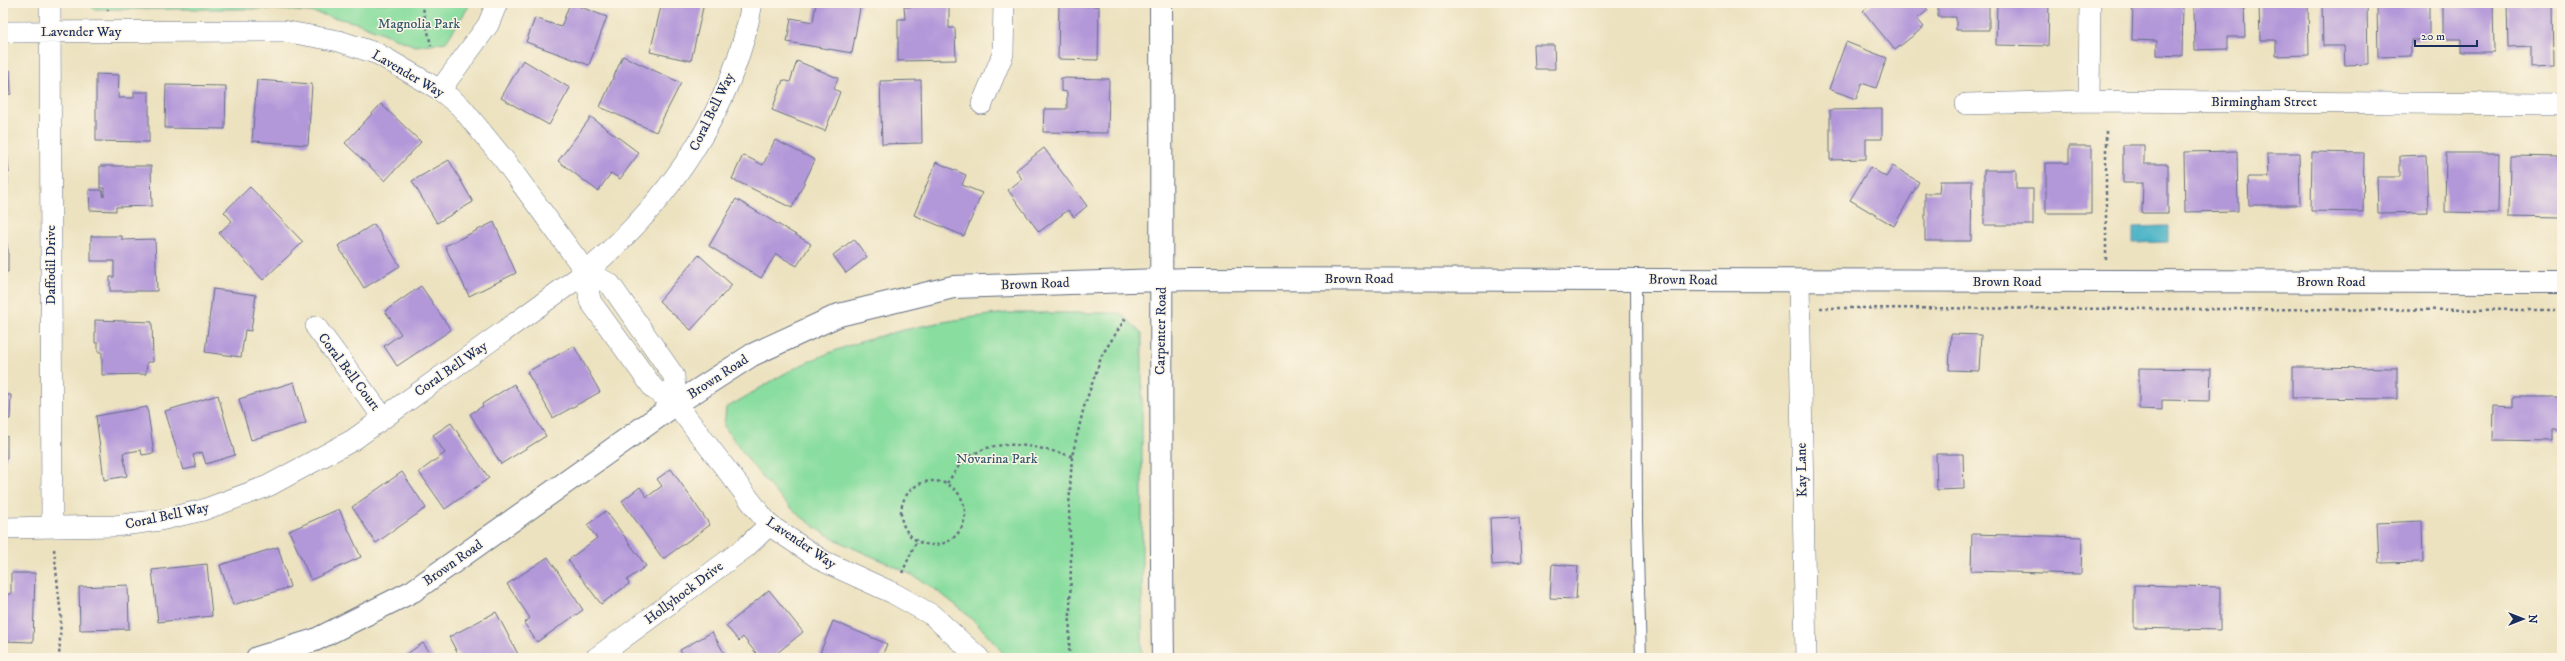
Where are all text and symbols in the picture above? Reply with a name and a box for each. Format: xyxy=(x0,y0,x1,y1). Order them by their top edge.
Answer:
park label: Magnolia Park xyxy=(378,15,460,33)
scale bar xyxy=(2415,22,2477,48)
street label: Lavender Way xyxy=(41,23,122,41)
text: 20 m xyxy=(2421,29,2445,44)
street label: Lavender Way xyxy=(369,46,448,102)
street label: Coral Bell Way xyxy=(685,70,739,154)
street label: Birmingham Street xyxy=(2211,93,2317,111)
street label: Daffodil Drive xyxy=(42,225,60,305)
street label: Brown Road xyxy=(1324,270,1394,288)
street label: Brown Road xyxy=(1648,270,1718,290)
street label: Brown Road xyxy=(1972,273,2042,291)
street label: Brown Road xyxy=(2296,273,2366,291)
street label: Brown Road xyxy=(1000,274,1070,294)
street label: Carpenter Road xyxy=(1151,287,1171,375)
street label: Coral Bell Court xyxy=(314,329,385,415)
street label: Coral Bell Way xyxy=(411,337,491,401)
street label: Brown Road xyxy=(684,351,752,403)
street label: Kay Lane xyxy=(1793,442,1811,497)
park label: Novarina Park xyxy=(956,450,1038,468)
street label: Coral Bell Way xyxy=(124,498,211,534)
street label: Lavender Way xyxy=(763,513,840,573)
street label: Brown Road xyxy=(420,536,486,590)
street label: Hollyhock Drive xyxy=(641,557,727,629)
north arrow xyxy=(2503,599,2543,639)
text: N xyxy=(2525,614,2539,624)

